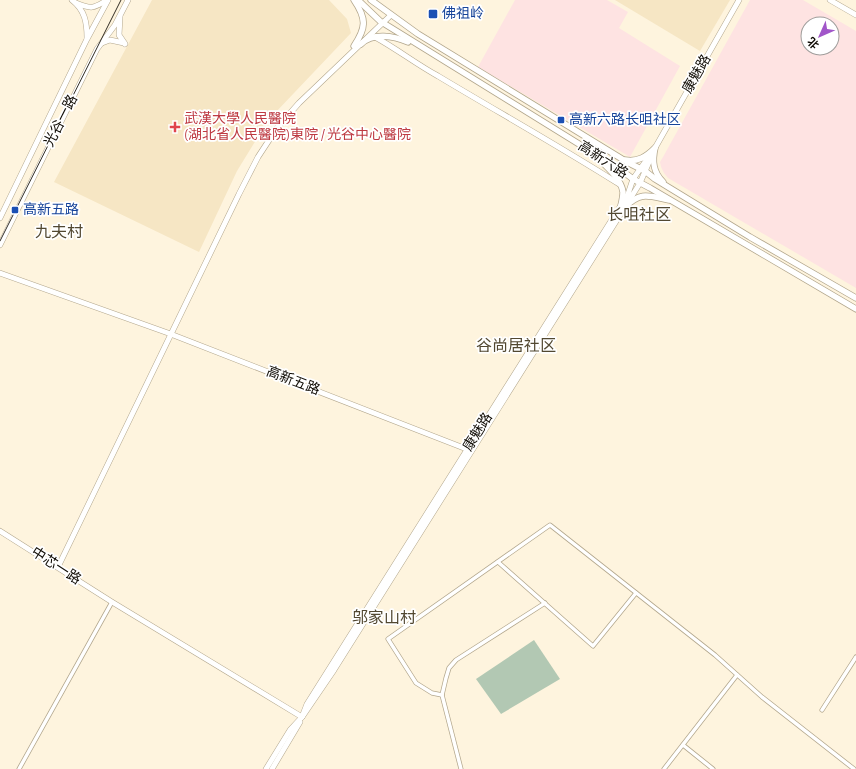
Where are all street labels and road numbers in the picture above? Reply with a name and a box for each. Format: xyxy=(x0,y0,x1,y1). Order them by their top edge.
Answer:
street label: 康魅路 xyxy=(679,51,714,96)
street label: 光谷一路 xyxy=(41,92,80,149)
street label: 高新六路 xyxy=(576,138,631,181)
street label: 高新五路 xyxy=(264,363,322,398)
street label: 康魅路 xyxy=(459,409,495,454)
street label: 中芯一路 xyxy=(29,544,84,587)

